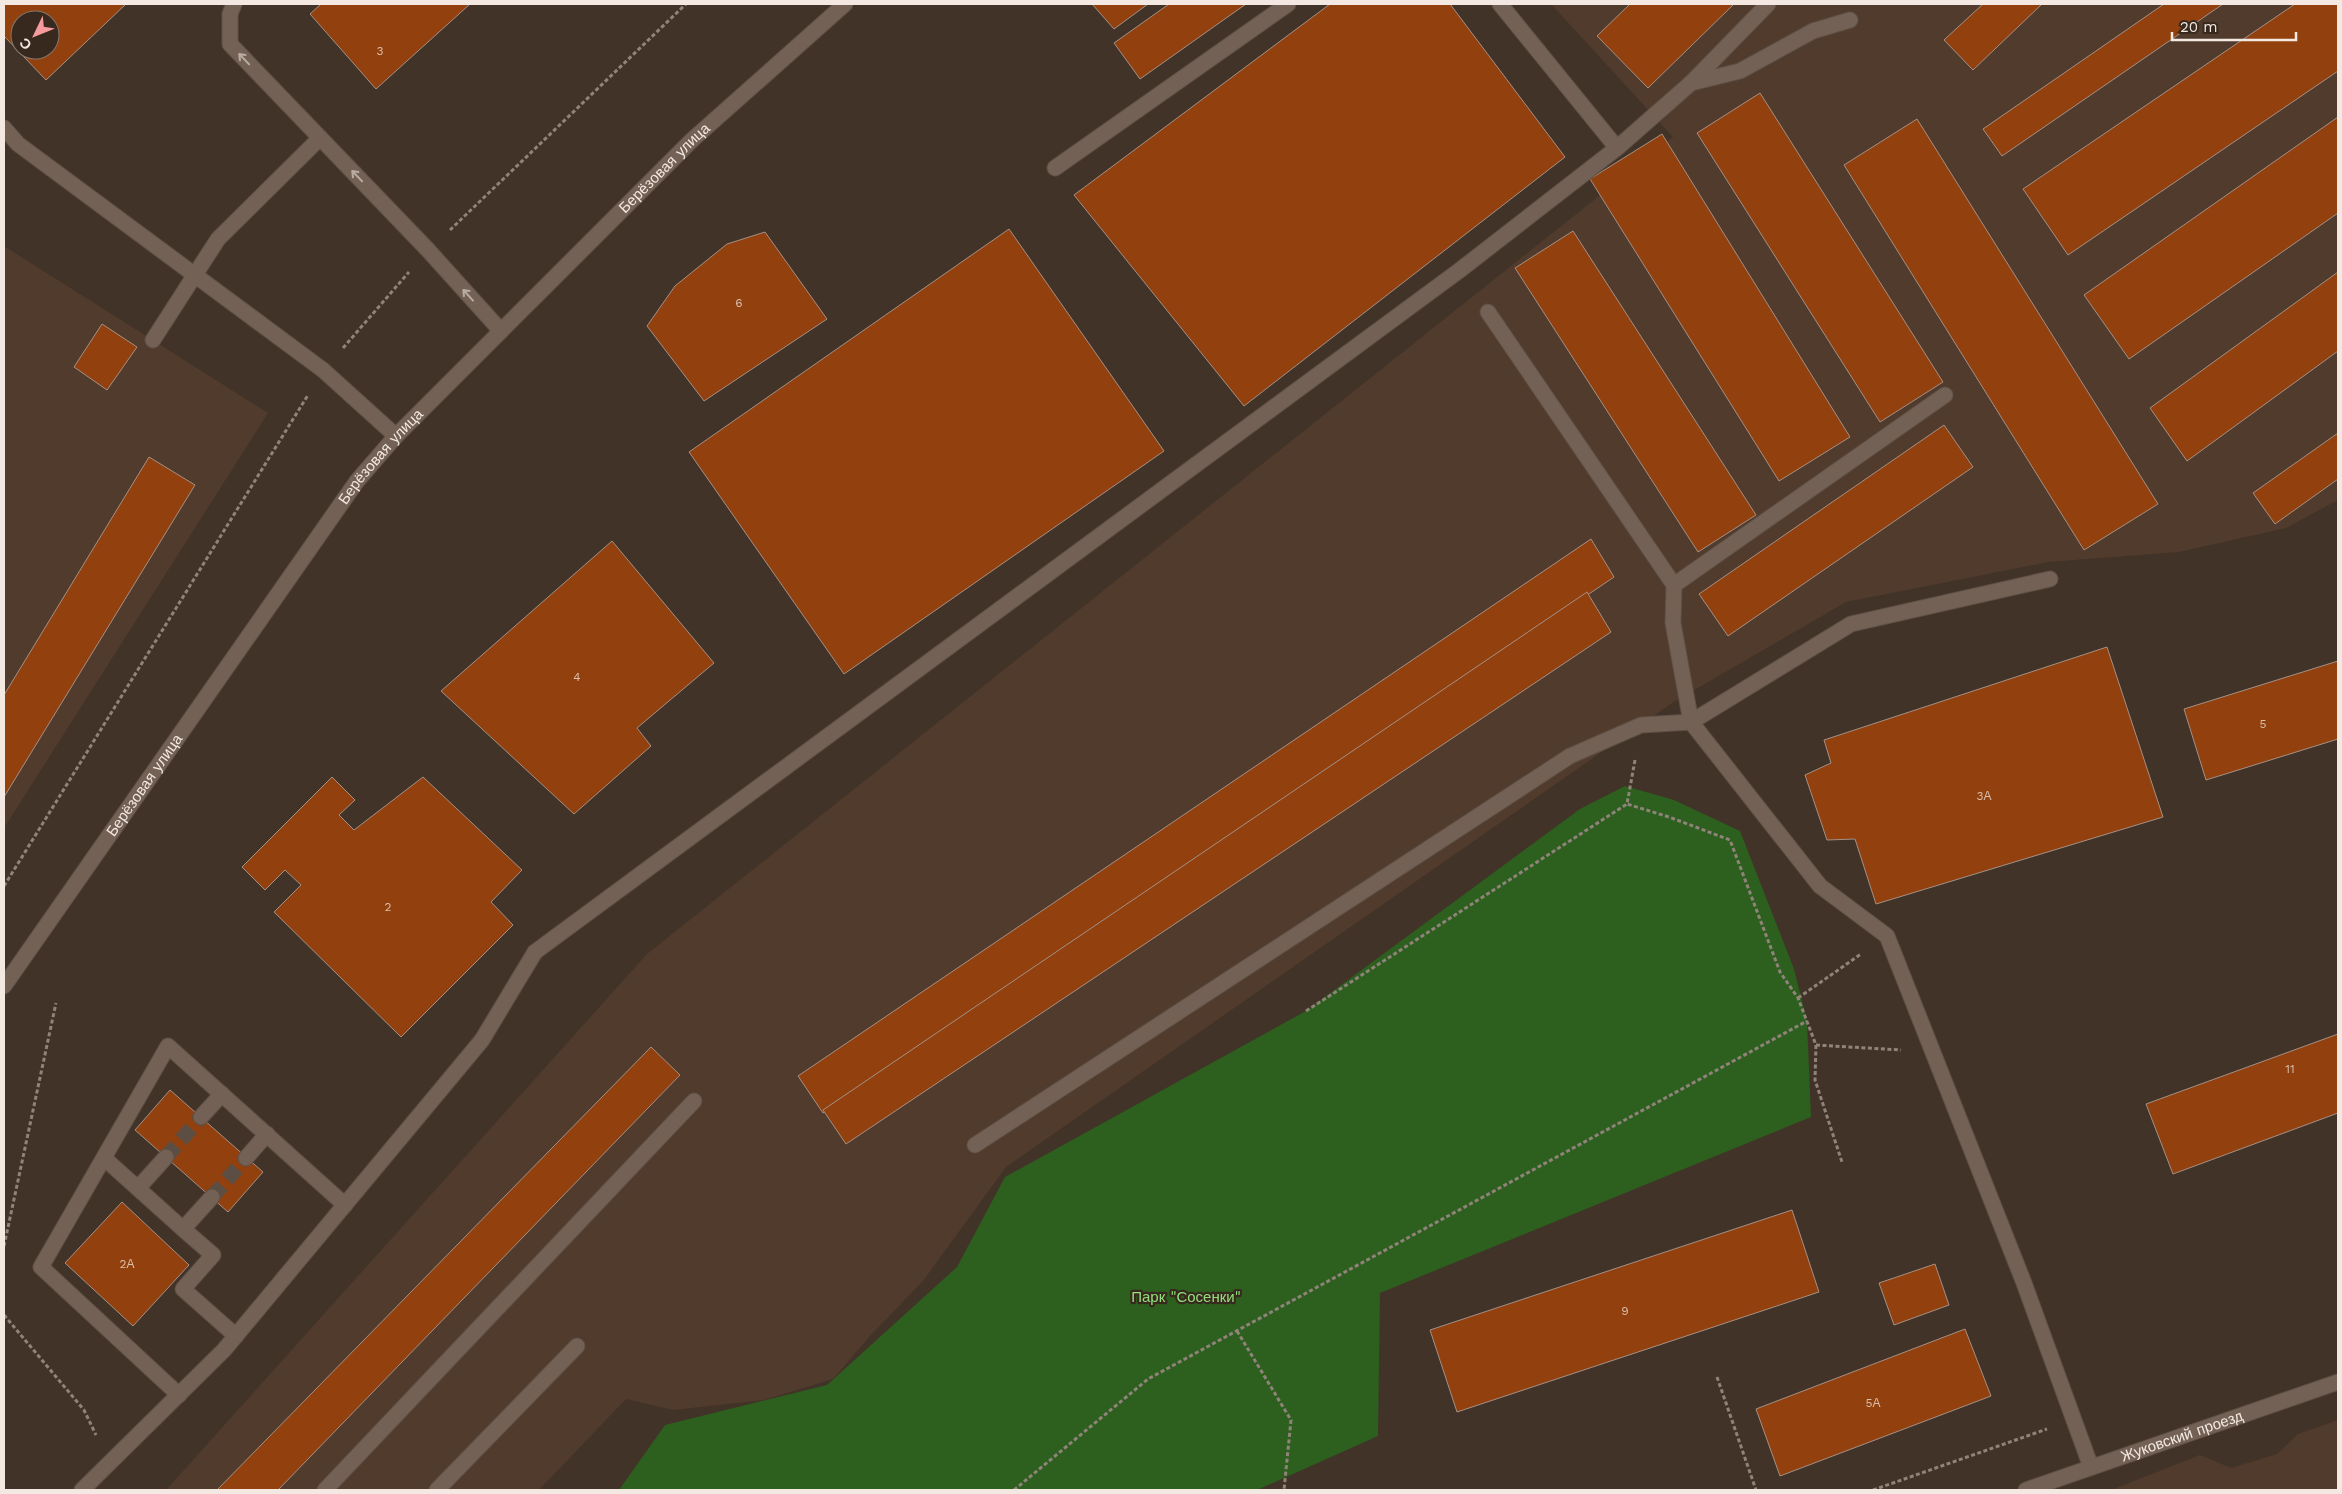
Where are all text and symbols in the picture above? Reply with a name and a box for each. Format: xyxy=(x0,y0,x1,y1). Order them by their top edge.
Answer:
north arrow xyxy=(10,10,60,60)
scale bar xyxy=(2172,10,2296,42)
text: 20 m xyxy=(2180,18,2218,36)
text: С xyxy=(16,35,35,53)
house number: 3 xyxy=(377,44,384,58)
one-way arrow xyxy=(238,53,250,65)
street label: Берёзовая улица xyxy=(615,119,714,217)
one-way arrow xyxy=(351,170,363,182)
one-way arrow xyxy=(462,288,474,301)
house number: 6 xyxy=(735,296,743,310)
street label: Берёзовая улица xyxy=(334,405,427,508)
house number: 4 xyxy=(573,670,581,684)
house number: 5 xyxy=(2260,717,2267,731)
street label: Берёзовая улица xyxy=(102,730,187,840)
house number: 3А xyxy=(1977,789,1992,803)
house number: 2 xyxy=(385,900,392,914)
house number: 11 xyxy=(2285,1062,2295,1076)
house number: 2А xyxy=(120,1257,135,1271)
park label: Парк "Сосенки" xyxy=(1131,1288,1241,1306)
house number: 9 xyxy=(1621,1304,1629,1318)
house number: 5А xyxy=(1866,1396,1881,1410)
street label: Жуковский проезд xyxy=(2118,1406,2246,1465)

